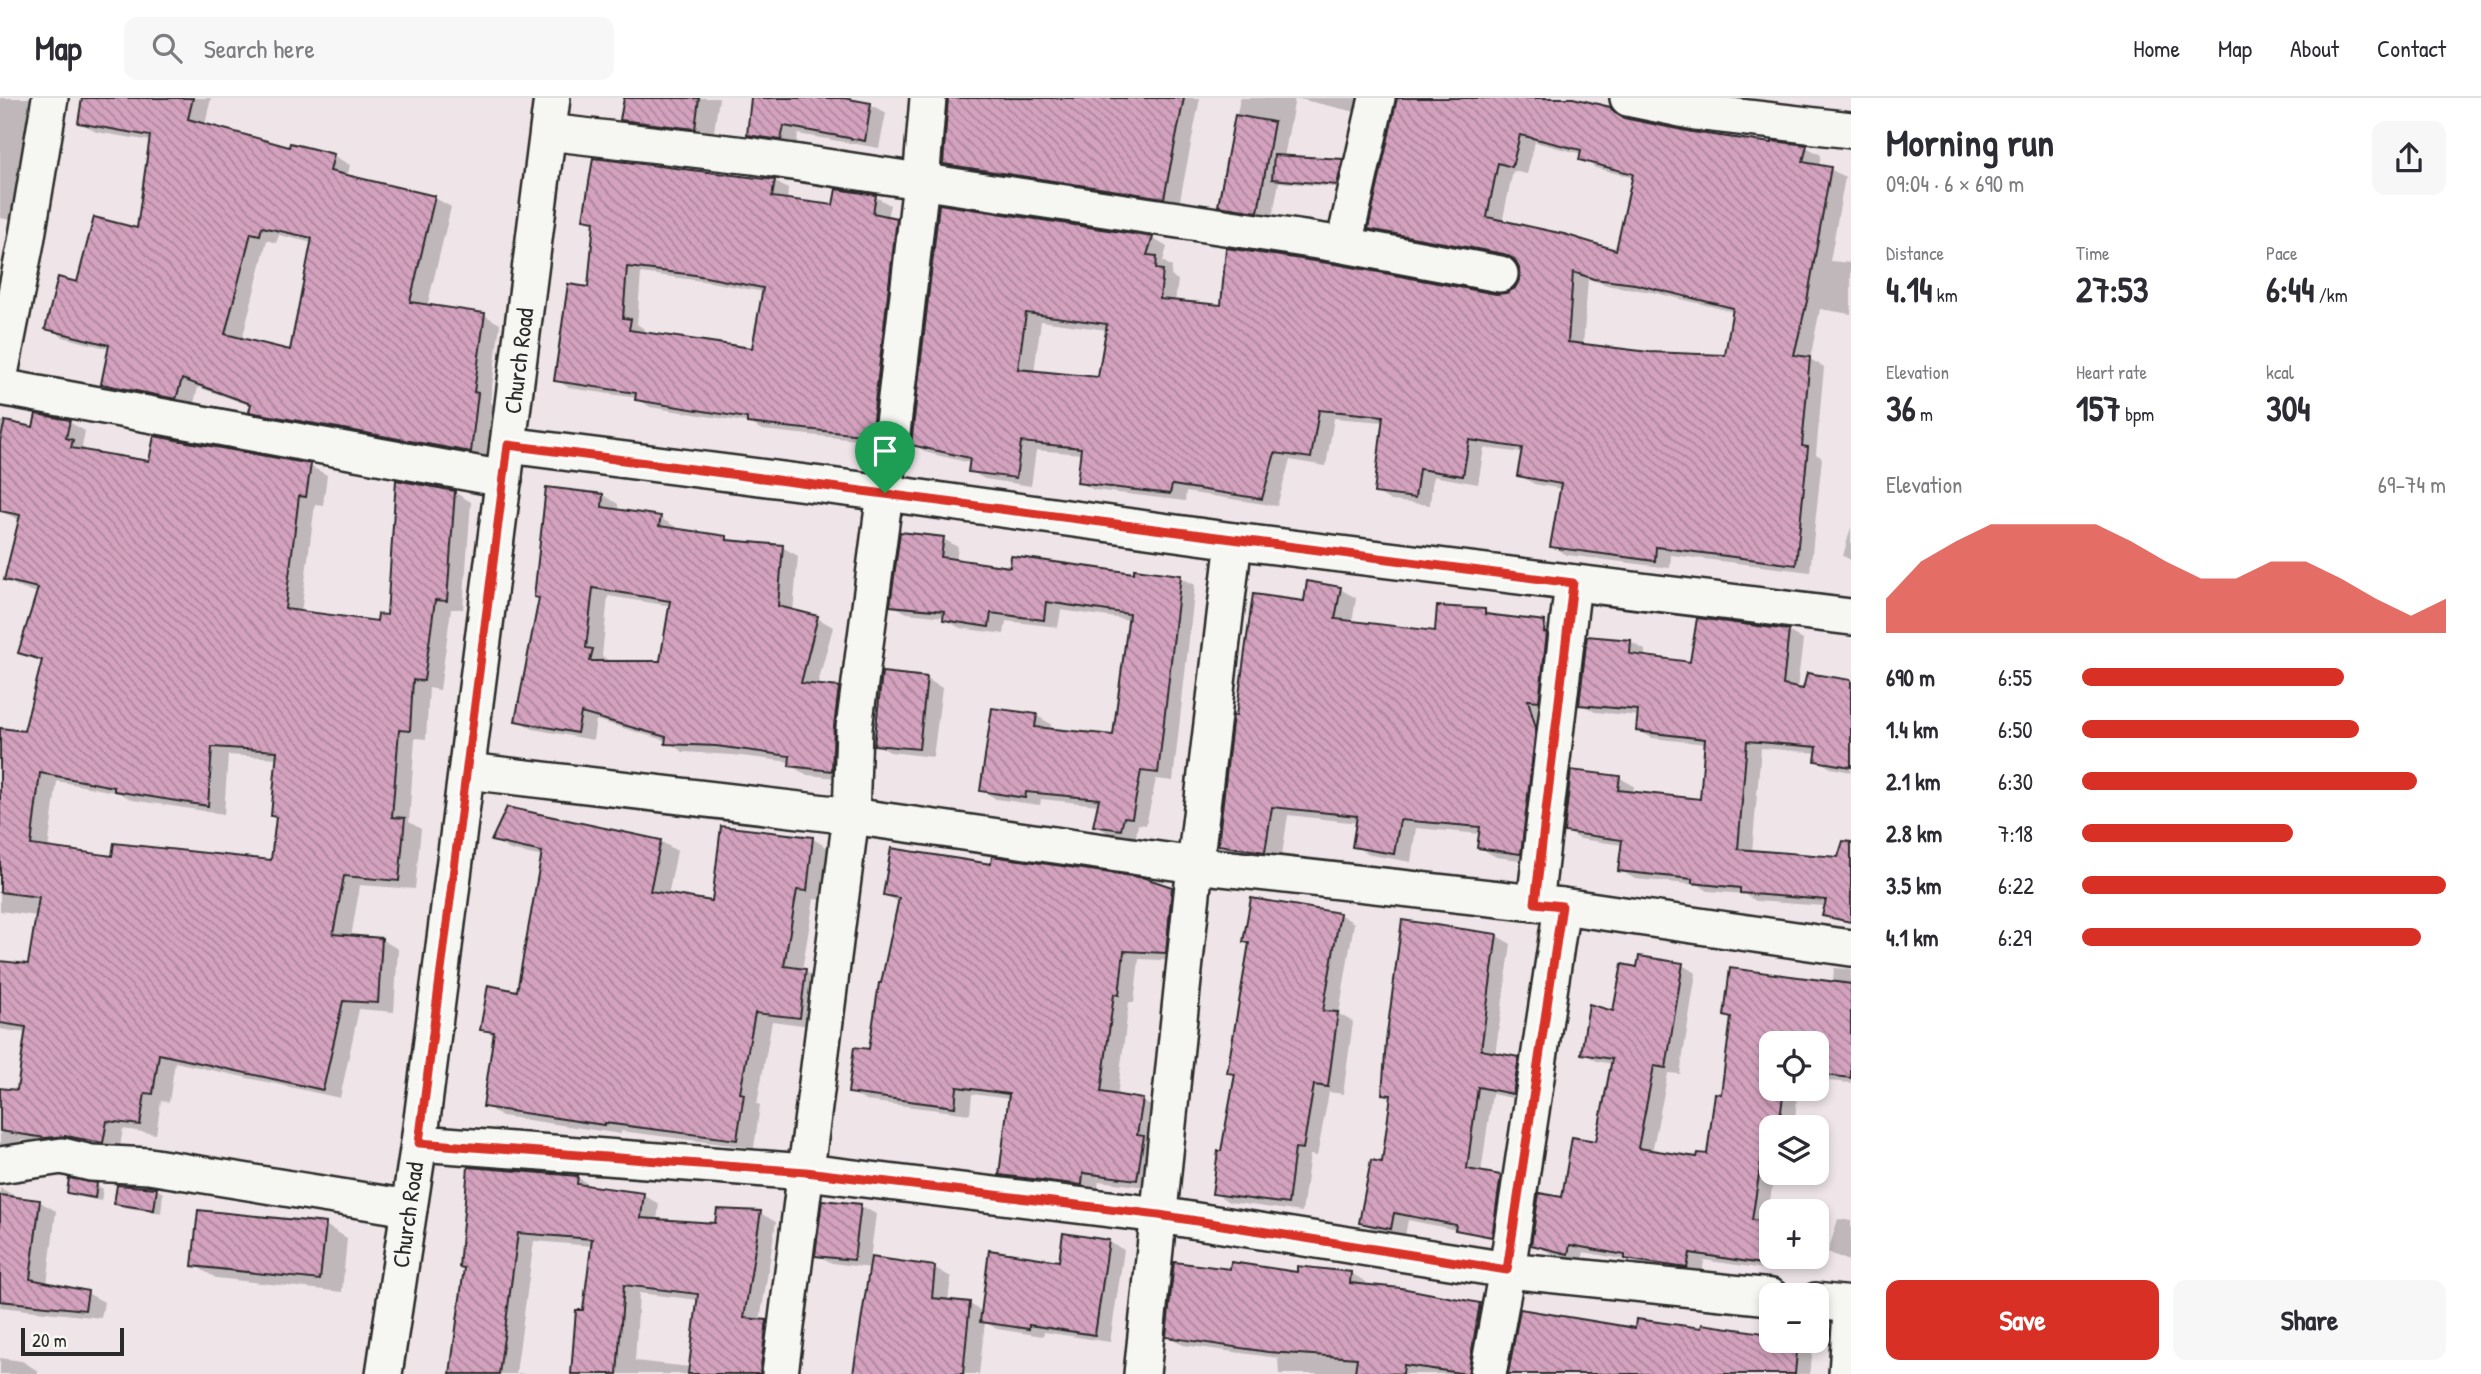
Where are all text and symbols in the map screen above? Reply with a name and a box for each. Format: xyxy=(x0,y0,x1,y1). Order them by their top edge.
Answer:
search box xyxy=(124,17,614,80)
text: Map xyxy=(35,26,82,70)
icon: search xyxy=(148,29,186,67)
text: Search here xyxy=(204,31,315,66)
text: Home xyxy=(2133,32,2180,64)
text: Map xyxy=(2218,32,2252,64)
text: About xyxy=(2290,32,2339,64)
text: Contact xyxy=(2377,32,2446,64)
text: Morning run xyxy=(1886,116,2054,168)
button: share xyxy=(2372,121,2446,195)
text: 09:04 · 6 × 690 m xyxy=(1886,168,2024,199)
text: Distance xyxy=(1886,240,1944,266)
text: Time xyxy=(2076,240,2110,266)
text: Pace xyxy=(2266,240,2298,266)
text: 4.14 xyxy=(1886,266,1932,313)
text: 27:53 xyxy=(2076,266,2148,313)
text: 6:44 xyxy=(2266,266,2314,313)
text: km xyxy=(1932,282,1958,308)
text: /km xyxy=(2314,282,2348,308)
street label: Church Road xyxy=(496,306,540,416)
text: Elevation xyxy=(1886,359,1949,385)
text: Heart rate xyxy=(2076,359,2147,385)
text: kcal xyxy=(2266,359,2294,385)
text: 36 xyxy=(1886,385,1916,432)
text: 157 xyxy=(2076,385,2121,432)
text: 304 xyxy=(2266,385,2311,432)
text: m xyxy=(1916,401,1933,427)
text: bpm xyxy=(2121,401,2154,427)
pin xyxy=(855,421,915,493)
icon: arrive xyxy=(866,432,904,470)
text: Elevation xyxy=(1886,469,1962,500)
text: 69–74 m xyxy=(2378,469,2446,500)
text: 690 m xyxy=(1886,662,1935,693)
text: 6:55 xyxy=(1998,662,2032,693)
text: 1.4 km xyxy=(1886,714,1938,745)
text: 6:50 xyxy=(1998,714,2033,745)
text: 2.1 km xyxy=(1886,766,1941,797)
text: 6:30 xyxy=(1998,766,2033,797)
text: 2.8 km xyxy=(1886,818,1942,849)
text: 7:18 xyxy=(1998,818,2033,849)
text: 3.5 km xyxy=(1886,870,1941,901)
text: 6:22 xyxy=(1998,870,2034,901)
text: 4.1 km xyxy=(1886,922,1938,953)
text: 6:29 xyxy=(1998,922,2032,953)
map controls xyxy=(1759,1031,1829,1353)
button: locate xyxy=(1759,1031,1829,1101)
button: layers xyxy=(1759,1115,1829,1185)
street label: Church Road xyxy=(384,1160,430,1270)
button: + xyxy=(1759,1199,1829,1269)
button: Save xyxy=(1886,1280,2159,1360)
button: Share xyxy=(2173,1280,2446,1360)
button: − xyxy=(1759,1283,1829,1353)
scale bar xyxy=(21,1325,124,1357)
text: 20 m xyxy=(32,1327,67,1353)

